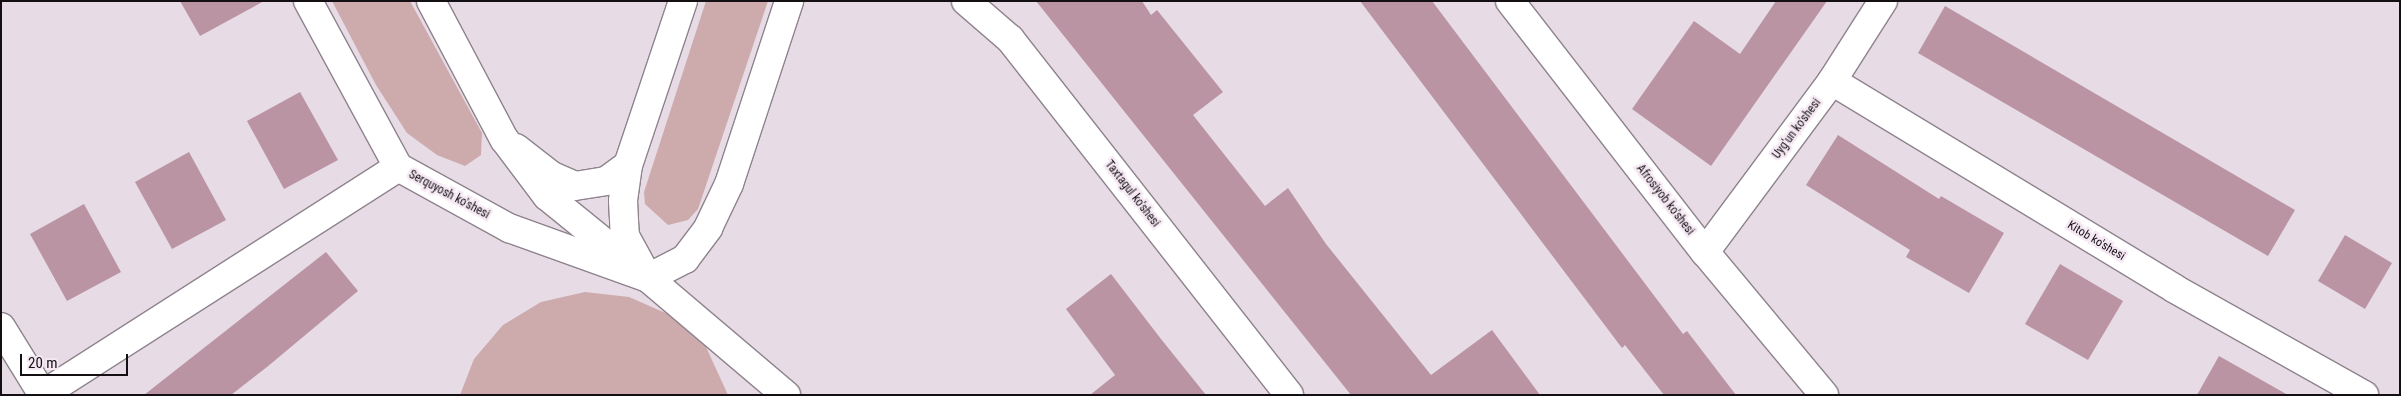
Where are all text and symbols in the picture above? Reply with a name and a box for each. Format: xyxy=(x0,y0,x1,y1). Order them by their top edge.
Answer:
street label: Uyg'un ko'shesi xyxy=(1770,96,1824,162)
street label: Taxtagul ko'shesi xyxy=(1102,158,1162,230)
street label: Afrosiyob ko'shesi xyxy=(1633,162,1697,238)
street label: Serquyosh ko'shesi xyxy=(406,168,492,222)
street label: Kitob ko'shesi xyxy=(2065,218,2127,264)
scale bar xyxy=(22,344,130,376)
text: 20 m xyxy=(28,354,58,372)

